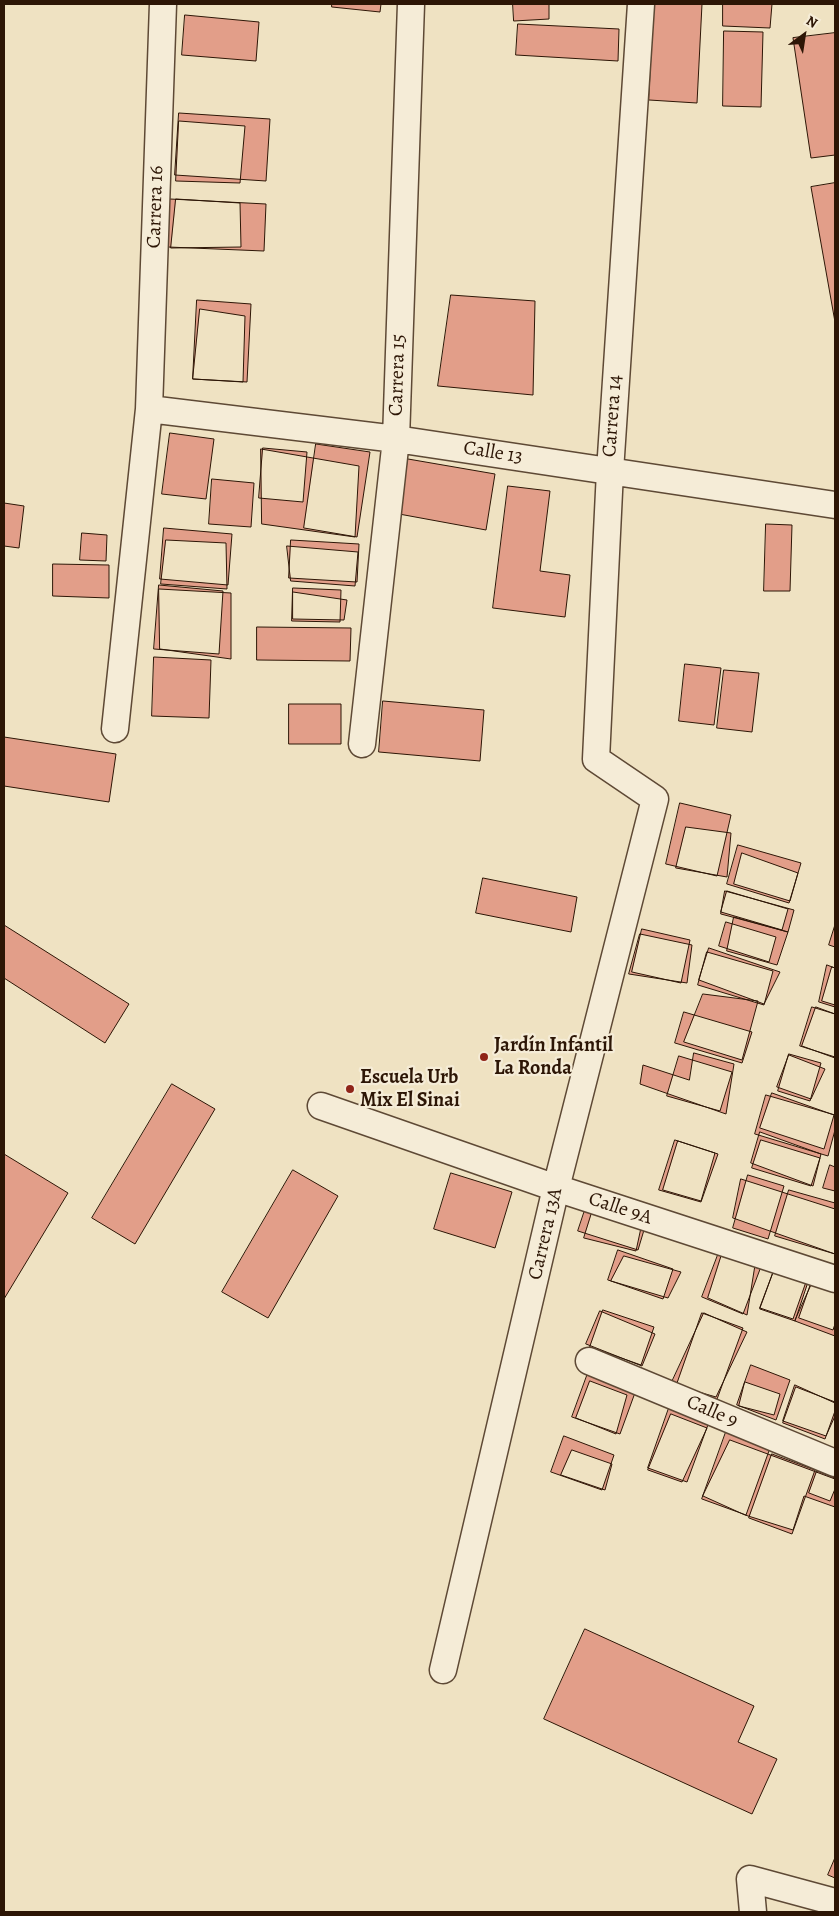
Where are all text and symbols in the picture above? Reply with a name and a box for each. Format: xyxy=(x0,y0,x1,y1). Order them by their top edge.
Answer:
north arrow xyxy=(779,10,829,60)
text: N xyxy=(803,11,821,32)
street label: Carrera 16 xyxy=(143,165,169,249)
street label: Carrera 15 xyxy=(385,334,411,416)
street label: Carrera 14 xyxy=(598,374,628,458)
street label: Calle 13 xyxy=(462,436,524,470)
place label: Jardín Infantil La Ronda xyxy=(494,1034,613,1081)
marker: Jardín Infantil La Ronda xyxy=(478,1051,490,1063)
place label: Escuela Urb Mix El Sinai xyxy=(360,1066,460,1113)
marker: Escuela Urb Mix El Sinai xyxy=(344,1083,356,1095)
street label: Carrera 13A xyxy=(524,1186,568,1282)
street label: Calle 9A xyxy=(585,1187,655,1231)
street label: Calle 9 xyxy=(683,1390,741,1434)

